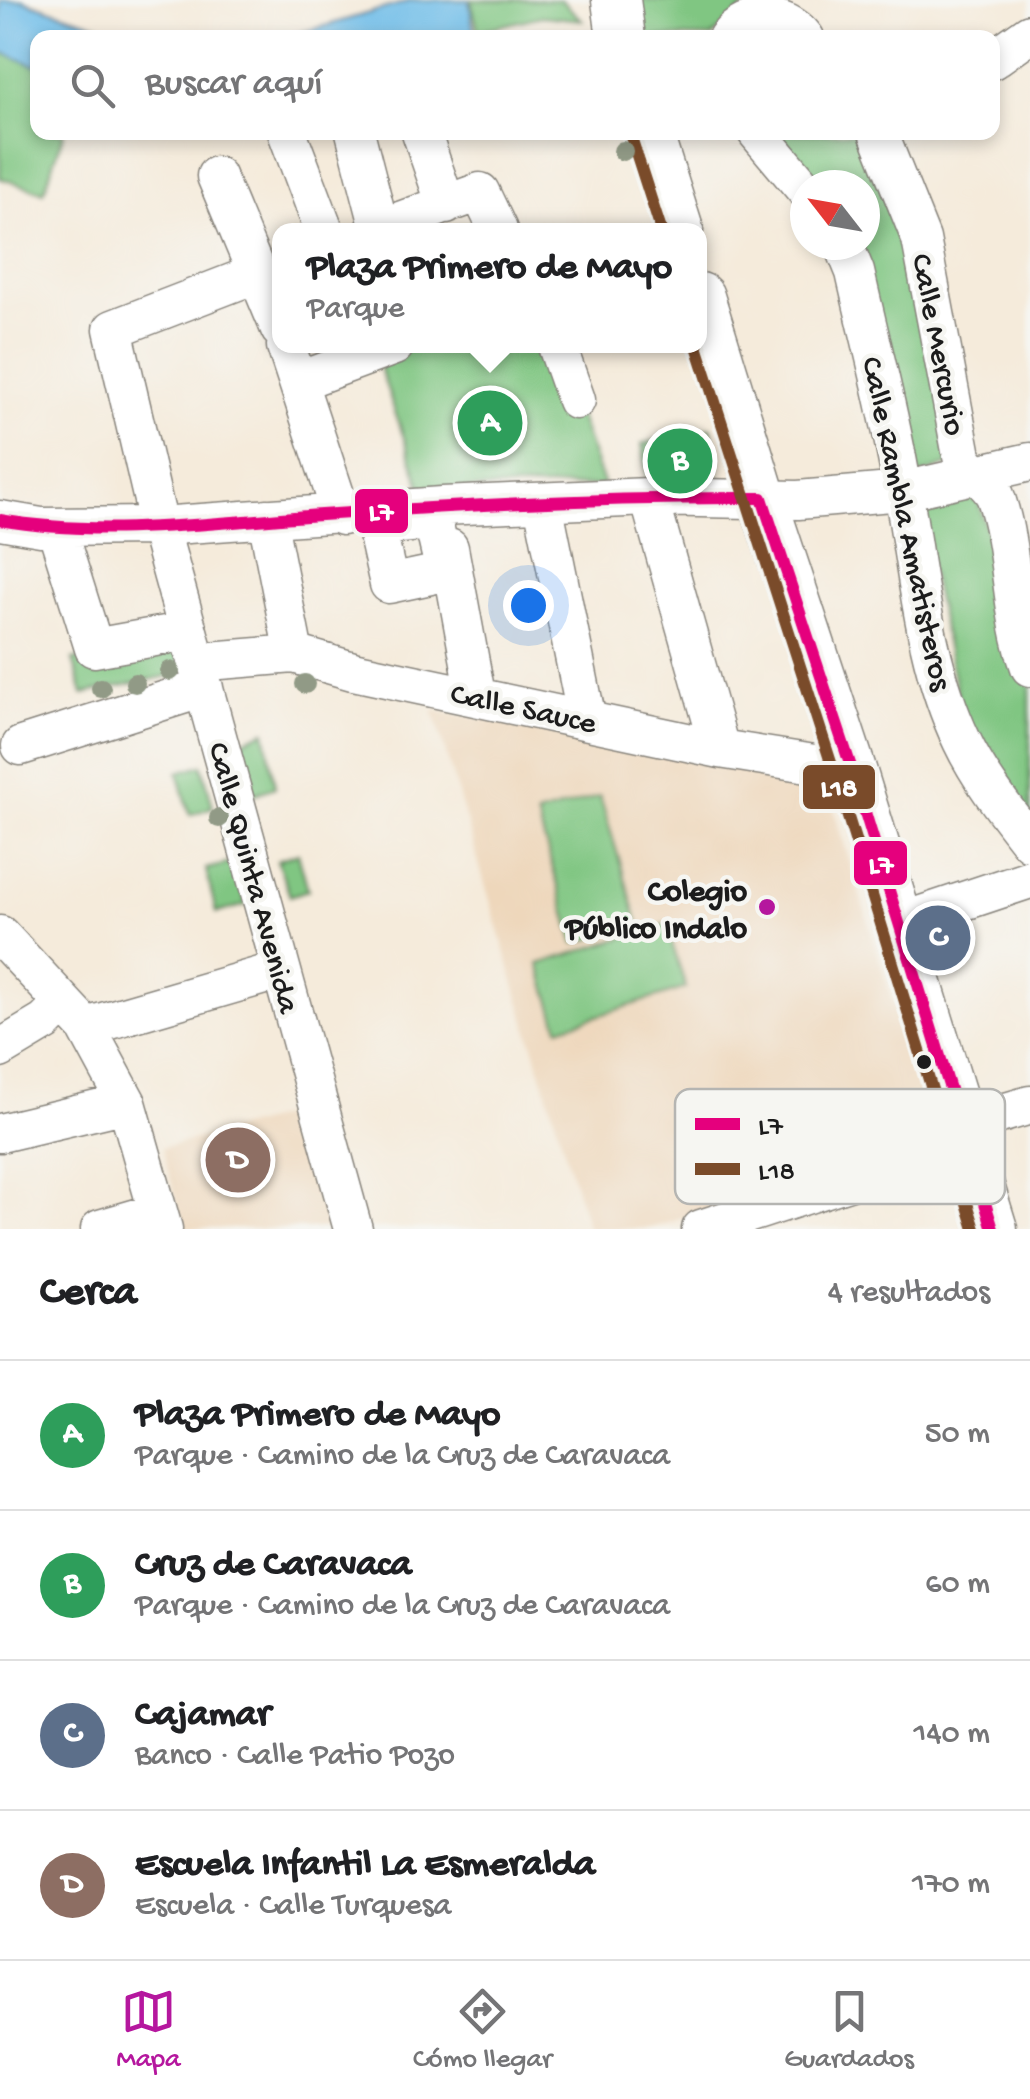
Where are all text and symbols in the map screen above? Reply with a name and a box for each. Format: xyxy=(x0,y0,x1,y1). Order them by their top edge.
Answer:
search box xyxy=(30,30,1000,140)
icon: search xyxy=(65,58,120,113)
text: Buscar aquí xyxy=(145,63,323,107)
north arrow xyxy=(790,170,880,260)
popup xyxy=(272,223,707,353)
text: Plaza Primero de Mayo xyxy=(307,247,672,291)
street label: Calle Mercurio xyxy=(900,251,972,439)
text: Parque xyxy=(307,291,404,329)
street label: Calle Rambla Amatisteros xyxy=(850,354,958,696)
pin: A xyxy=(458,386,522,460)
pin: B xyxy=(648,424,712,498)
line badge: L7 xyxy=(353,487,410,535)
text: L7 xyxy=(369,498,395,531)
your location xyxy=(503,580,554,631)
street label: Calle Sauce xyxy=(446,677,600,745)
street label: Calle Quinta Avenida xyxy=(197,739,306,1019)
line badge: L18 xyxy=(801,763,877,811)
text: L18 xyxy=(821,774,857,807)
line badge: L7 xyxy=(852,839,909,887)
text: L7 xyxy=(869,851,895,884)
place label: Colegio Público Indalo xyxy=(563,875,747,950)
marker: Colegio Público Indalo xyxy=(756,896,778,918)
pin: C xyxy=(906,900,970,976)
unlabelled marker xyxy=(914,1052,934,1072)
legend xyxy=(675,1089,1005,1204)
text: L7 xyxy=(758,1112,784,1145)
pin: D xyxy=(206,1122,270,1198)
text: L18 xyxy=(758,1157,795,1190)
text: Cerca xyxy=(40,1270,137,1319)
text: 4 resultados xyxy=(828,1275,990,1313)
text: Plaza Primero de Mayo xyxy=(135,1394,500,1438)
text: A xyxy=(63,1416,82,1454)
text: 50 m xyxy=(925,1416,990,1454)
text: Parque · Camino de la Cruz de Caravaca xyxy=(135,1438,670,1476)
text: Cruz de Caravaca xyxy=(135,1544,412,1588)
text: B xyxy=(64,1566,81,1604)
text: 60 m xyxy=(925,1566,990,1604)
text: Parque · Camino de la Cruz de Caravaca xyxy=(135,1588,670,1626)
text: Cajamar xyxy=(135,1694,270,1738)
text: C xyxy=(64,1716,81,1754)
text: 140 m xyxy=(913,1716,990,1754)
text: Banco · Calle Patio Pozo xyxy=(135,1738,455,1776)
text: Escuela Infantil La Esmeralda xyxy=(135,1844,595,1888)
text: D xyxy=(62,1866,83,1904)
text: 170 m xyxy=(912,1866,990,1904)
text: Escuela · Calle Turquesa xyxy=(135,1888,451,1926)
tab: Mapa xyxy=(116,1984,181,2077)
tab: Cómo llegar xyxy=(413,1984,552,2077)
tab: Guardados xyxy=(784,1984,914,2077)

